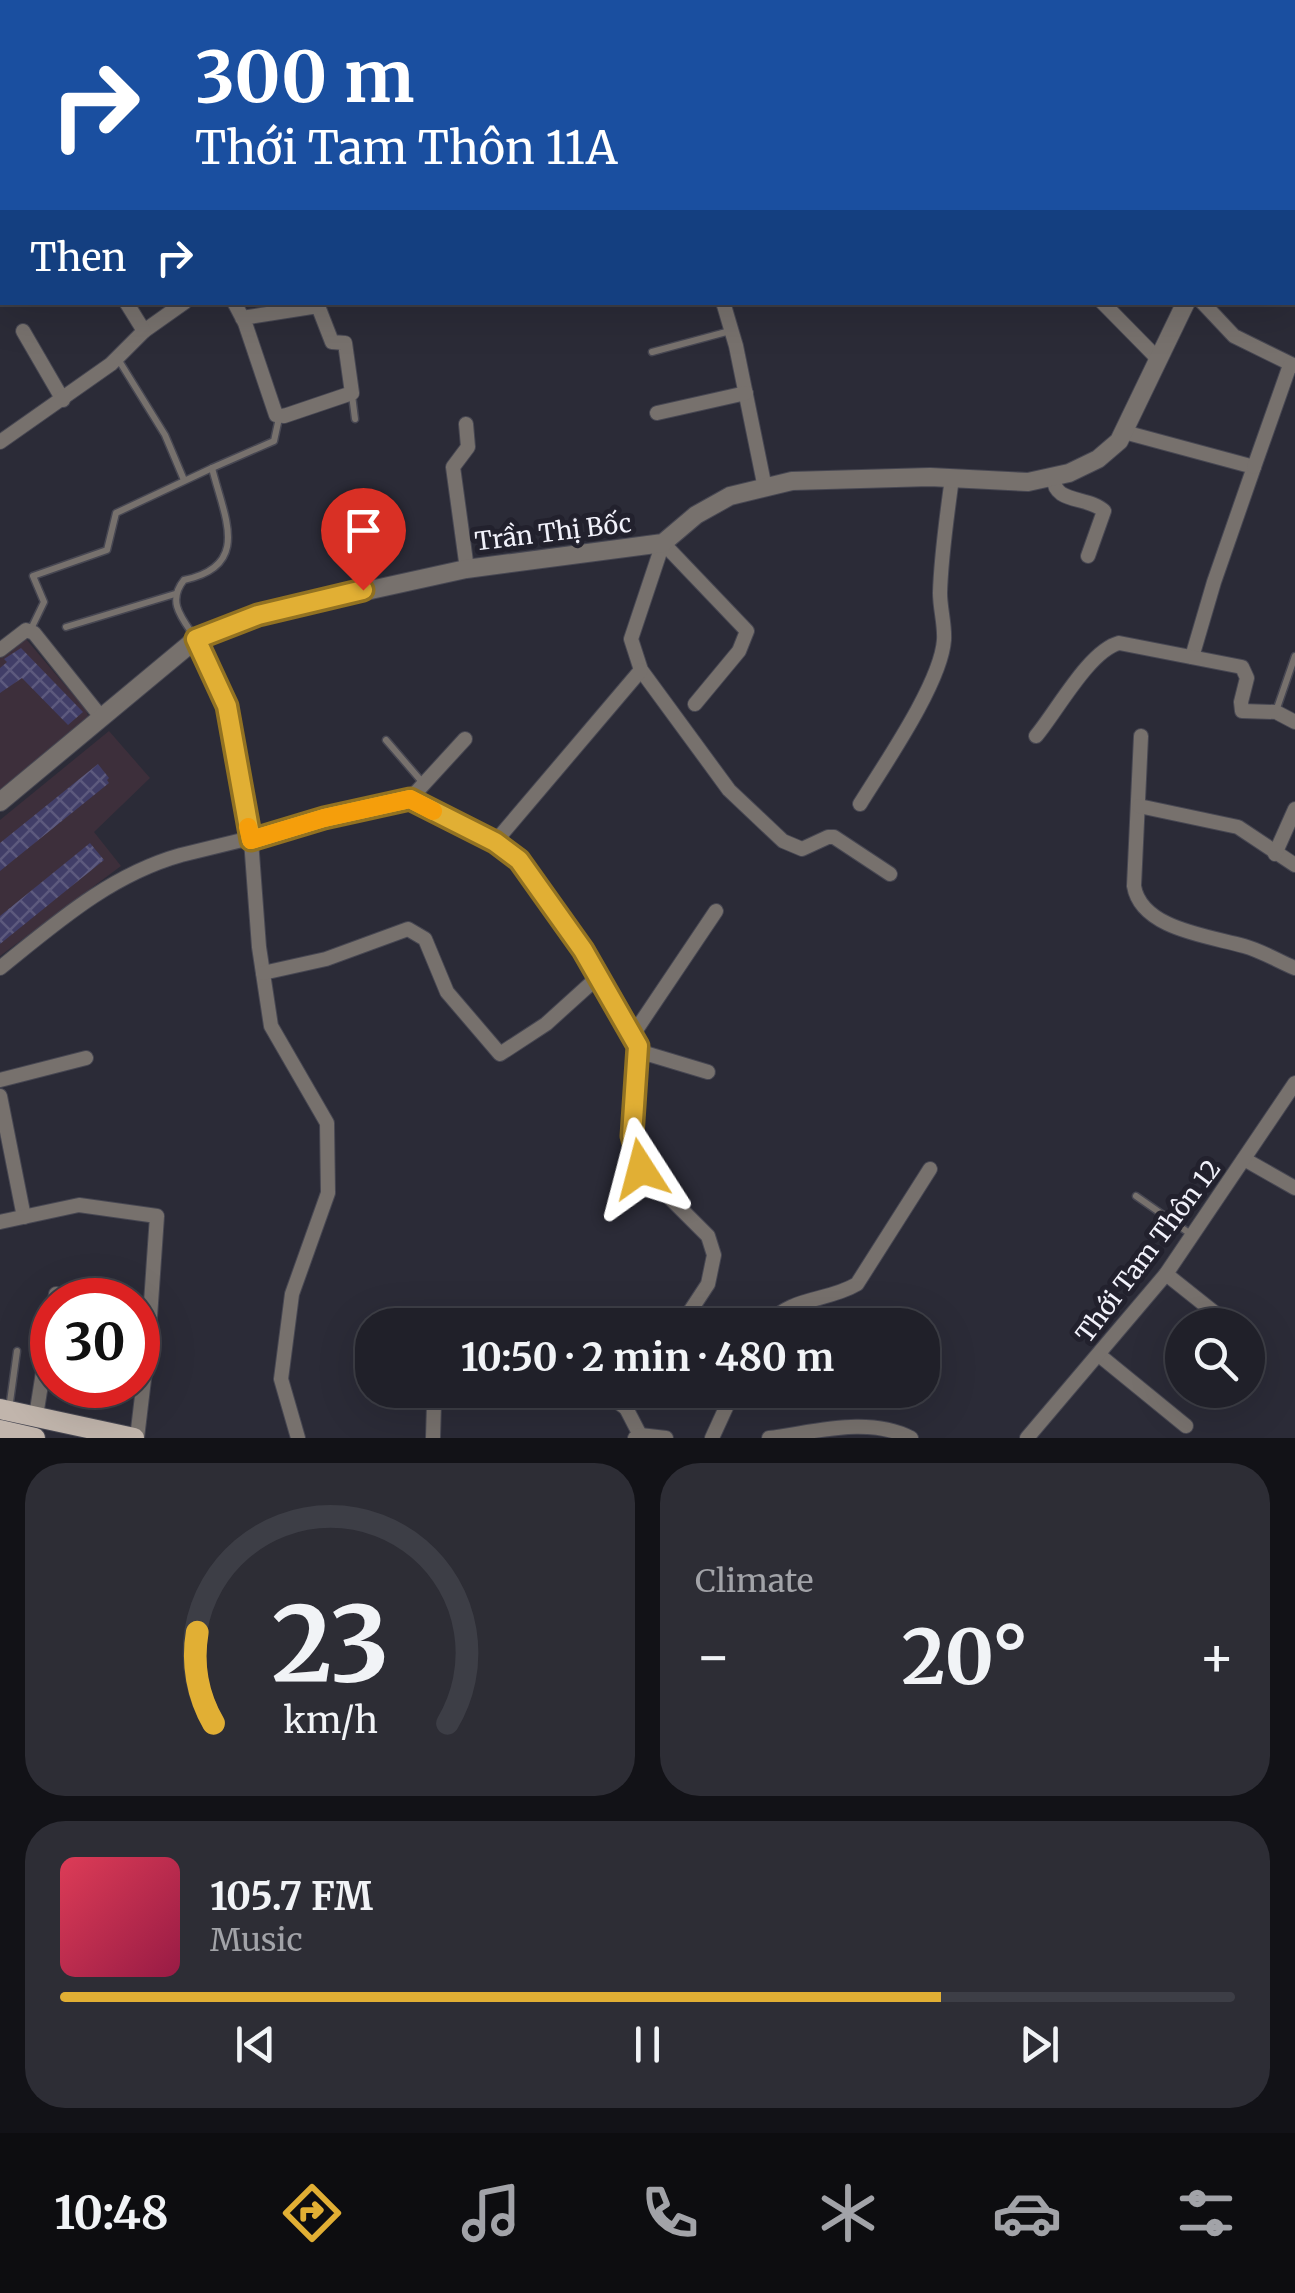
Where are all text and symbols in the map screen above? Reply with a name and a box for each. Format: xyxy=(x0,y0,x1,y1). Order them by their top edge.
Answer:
text: 300 m xyxy=(195,33,414,121)
icon: right xyxy=(30,40,160,170)
text: Thới Tam Thôn 11A xyxy=(195,120,617,176)
icon: right xyxy=(147,230,202,285)
text: Then xyxy=(30,234,127,281)
pin xyxy=(321,488,406,591)
icon: arrive xyxy=(336,503,391,558)
street label: Trần Thị Bốc xyxy=(473,507,633,557)
position arrow xyxy=(589,1117,693,1221)
street label: Thới Tam Thôn 12 xyxy=(1069,1153,1227,1349)
speed limit sign: 30 xyxy=(30,1278,160,1408)
map controls xyxy=(1165,1308,1265,1408)
button: search xyxy=(1165,1308,1265,1408)
text: 10:50 · 2 min · 480 m xyxy=(461,1334,834,1381)
text: Climate xyxy=(695,1561,813,1601)
text: 23 xyxy=(271,1579,389,1709)
text: 20° xyxy=(901,1610,1029,1704)
text: − xyxy=(695,1622,732,1691)
text: + xyxy=(1198,1622,1235,1691)
text: km/h xyxy=(283,1698,377,1743)
text: 105.7 FM xyxy=(210,1873,373,1920)
text: Music xyxy=(210,1920,303,1960)
icon: previous xyxy=(228,2017,283,2072)
icon: pause xyxy=(620,2017,675,2072)
icon: next xyxy=(1012,2017,1067,2072)
icon: directions xyxy=(277,2178,347,2248)
icon: music xyxy=(456,2178,526,2248)
icon: phone xyxy=(635,2178,705,2248)
icon: climate xyxy=(813,2178,883,2248)
icon: car xyxy=(992,2178,1062,2248)
icon: filters xyxy=(1171,2178,1241,2248)
text: 10:48 xyxy=(54,2185,169,2241)

